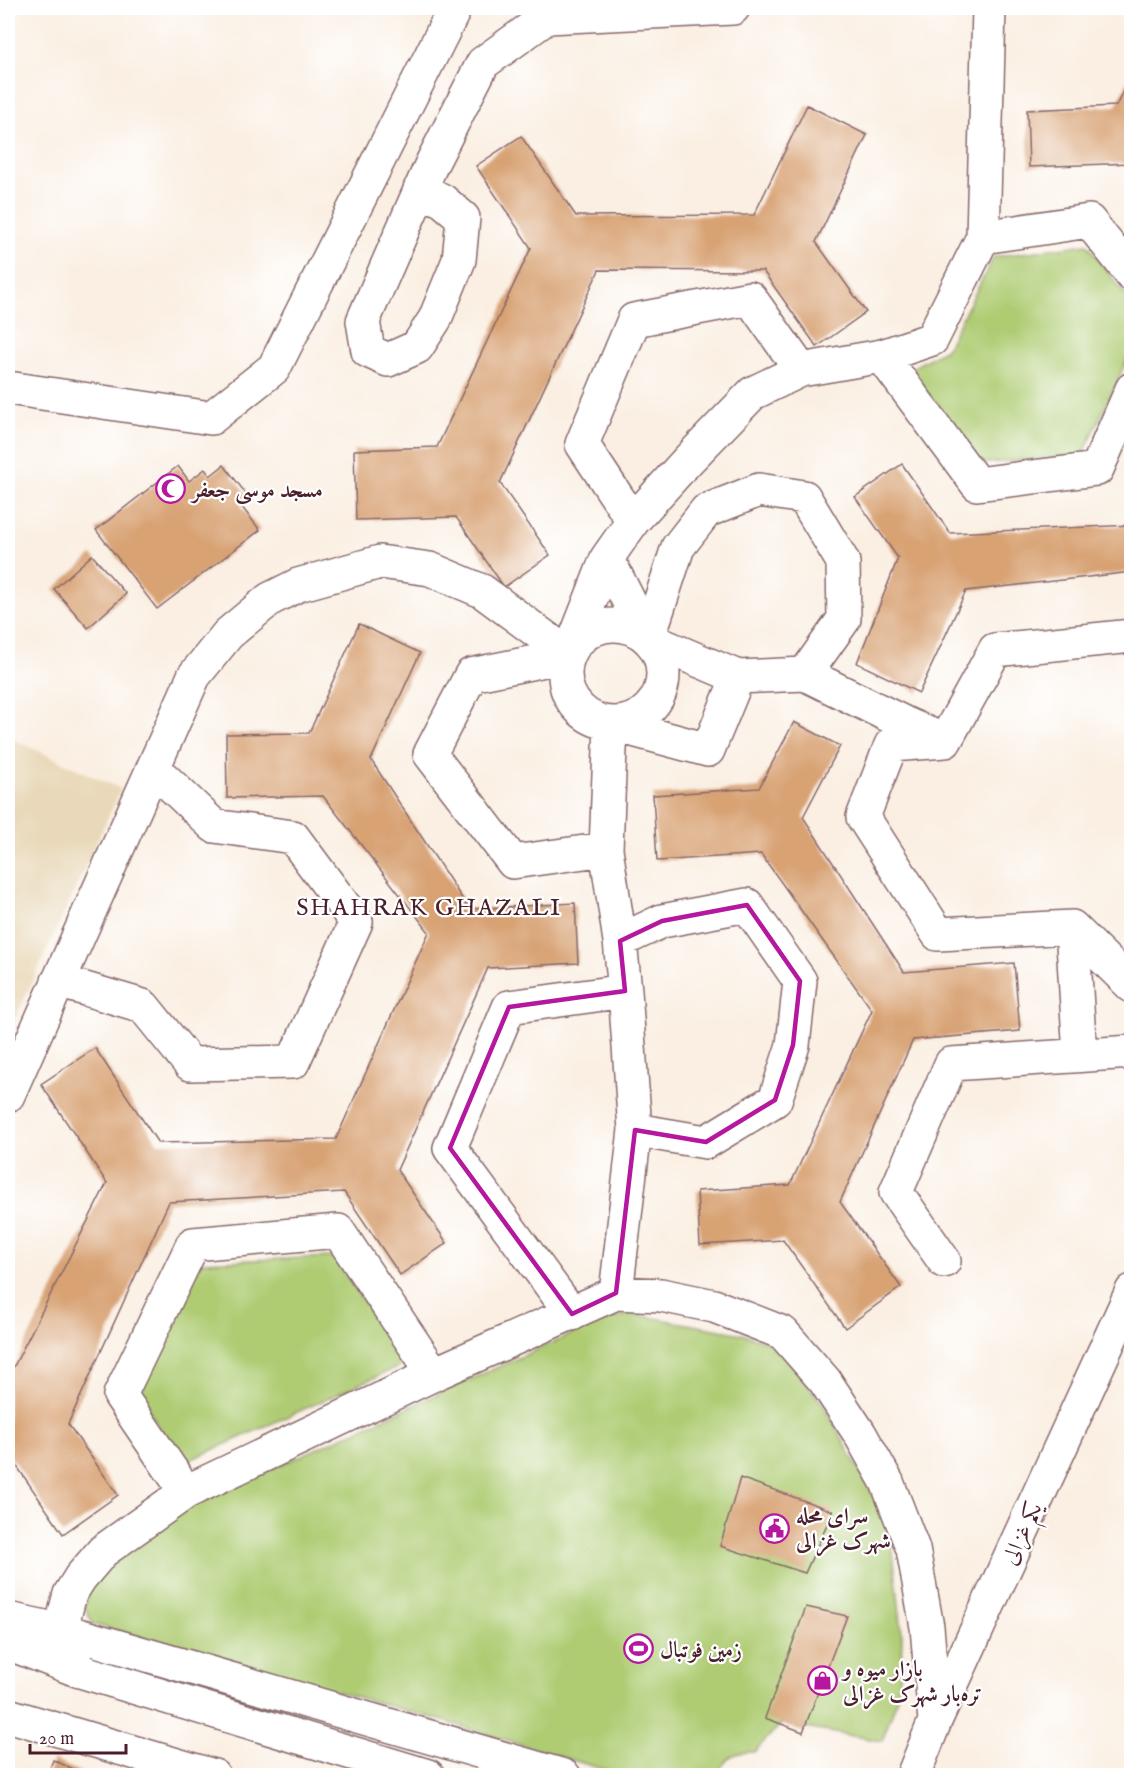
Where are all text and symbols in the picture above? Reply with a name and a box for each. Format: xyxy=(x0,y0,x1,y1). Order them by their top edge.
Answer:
mosque icon: مسجد موسی جعفر xyxy=(155,473,187,505)
place label: مسجد موسی جعفر xyxy=(190,477,323,505)
district label: SHAHRAK GHAZALI xyxy=(296,893,562,924)
street label: یکم غزالی xyxy=(996,1497,1055,1572)
place label: سرای محله شهرک غزالی xyxy=(795,1503,891,1557)
public building icon: سرای محله شهرک غزالی xyxy=(759,1512,791,1544)
sports icon: زمین فوتبال xyxy=(623,1633,655,1665)
place label: زمین فوتبال xyxy=(660,1637,742,1665)
place label: بازار میوه و تره‌بار شهرک غزالی xyxy=(841,1656,982,1710)
shop icon: بازار میوه و تره‌بار شهرک غزالی xyxy=(806,1665,838,1697)
scale bar xyxy=(30,1717,126,1755)
text: 20 m xyxy=(39,1728,74,1751)

